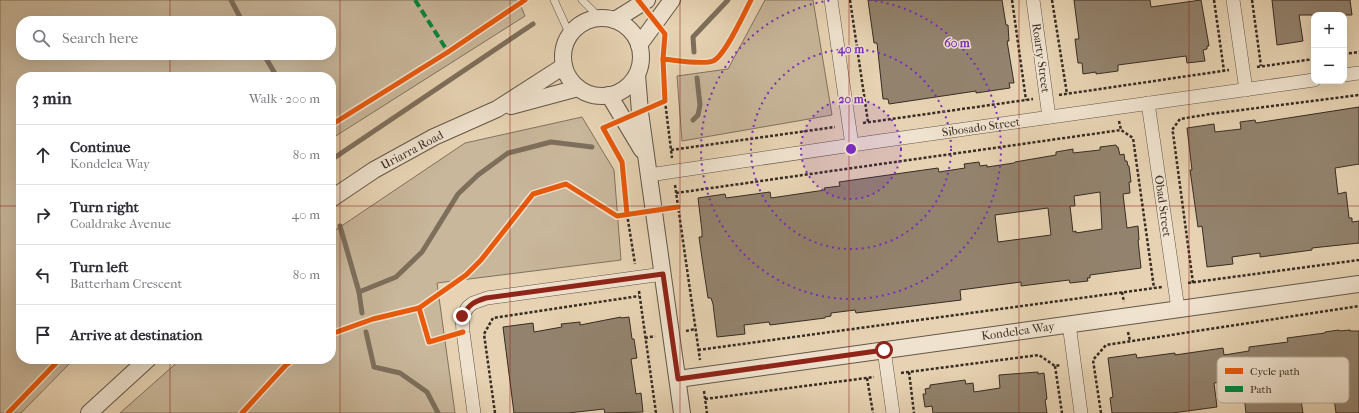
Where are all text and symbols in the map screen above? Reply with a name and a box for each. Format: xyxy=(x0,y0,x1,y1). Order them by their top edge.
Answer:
map controls xyxy=(1311,12,1347,84)
button: + xyxy=(1311,12,1347,48)
search box xyxy=(16,16,336,60)
street label: Roarty Street xyxy=(1029,22,1053,94)
icon: search xyxy=(30,27,52,49)
text: Search here xyxy=(62,29,138,47)
text: 60 m xyxy=(944,36,971,50)
text: 40 m xyxy=(837,42,865,57)
button: − xyxy=(1311,48,1347,84)
text: 3 min xyxy=(32,88,72,108)
text: Walk · 200 m xyxy=(249,91,320,106)
text: 20 m xyxy=(838,92,865,106)
street label: Sibosado Street xyxy=(941,114,1022,139)
street label: Uriarra Road xyxy=(378,128,446,172)
text: Continue xyxy=(70,138,130,156)
centre of rings xyxy=(844,142,858,156)
icon: ahead xyxy=(32,144,54,166)
text: 80 m xyxy=(293,147,320,162)
text: Kondelea Way xyxy=(70,156,150,171)
street label: Obad Street xyxy=(1152,174,1174,238)
text: Turn right xyxy=(70,198,139,216)
icon: right xyxy=(32,204,54,226)
text: 40 m xyxy=(292,207,320,222)
text: Coaldrake Avenue xyxy=(70,216,171,231)
text: Turn left xyxy=(70,258,128,276)
icon: left xyxy=(32,264,54,286)
text: 80 m xyxy=(293,267,320,282)
text: Batterham Crescent xyxy=(70,276,182,291)
route end xyxy=(453,307,471,325)
street label: Kondelea Way xyxy=(980,319,1056,343)
icon: arrive xyxy=(32,324,54,346)
text: Arrive at destination xyxy=(70,326,202,344)
route start xyxy=(875,341,893,359)
legend xyxy=(1217,357,1349,403)
text: Cycle path xyxy=(1250,365,1301,378)
text: Path xyxy=(1250,383,1273,396)

